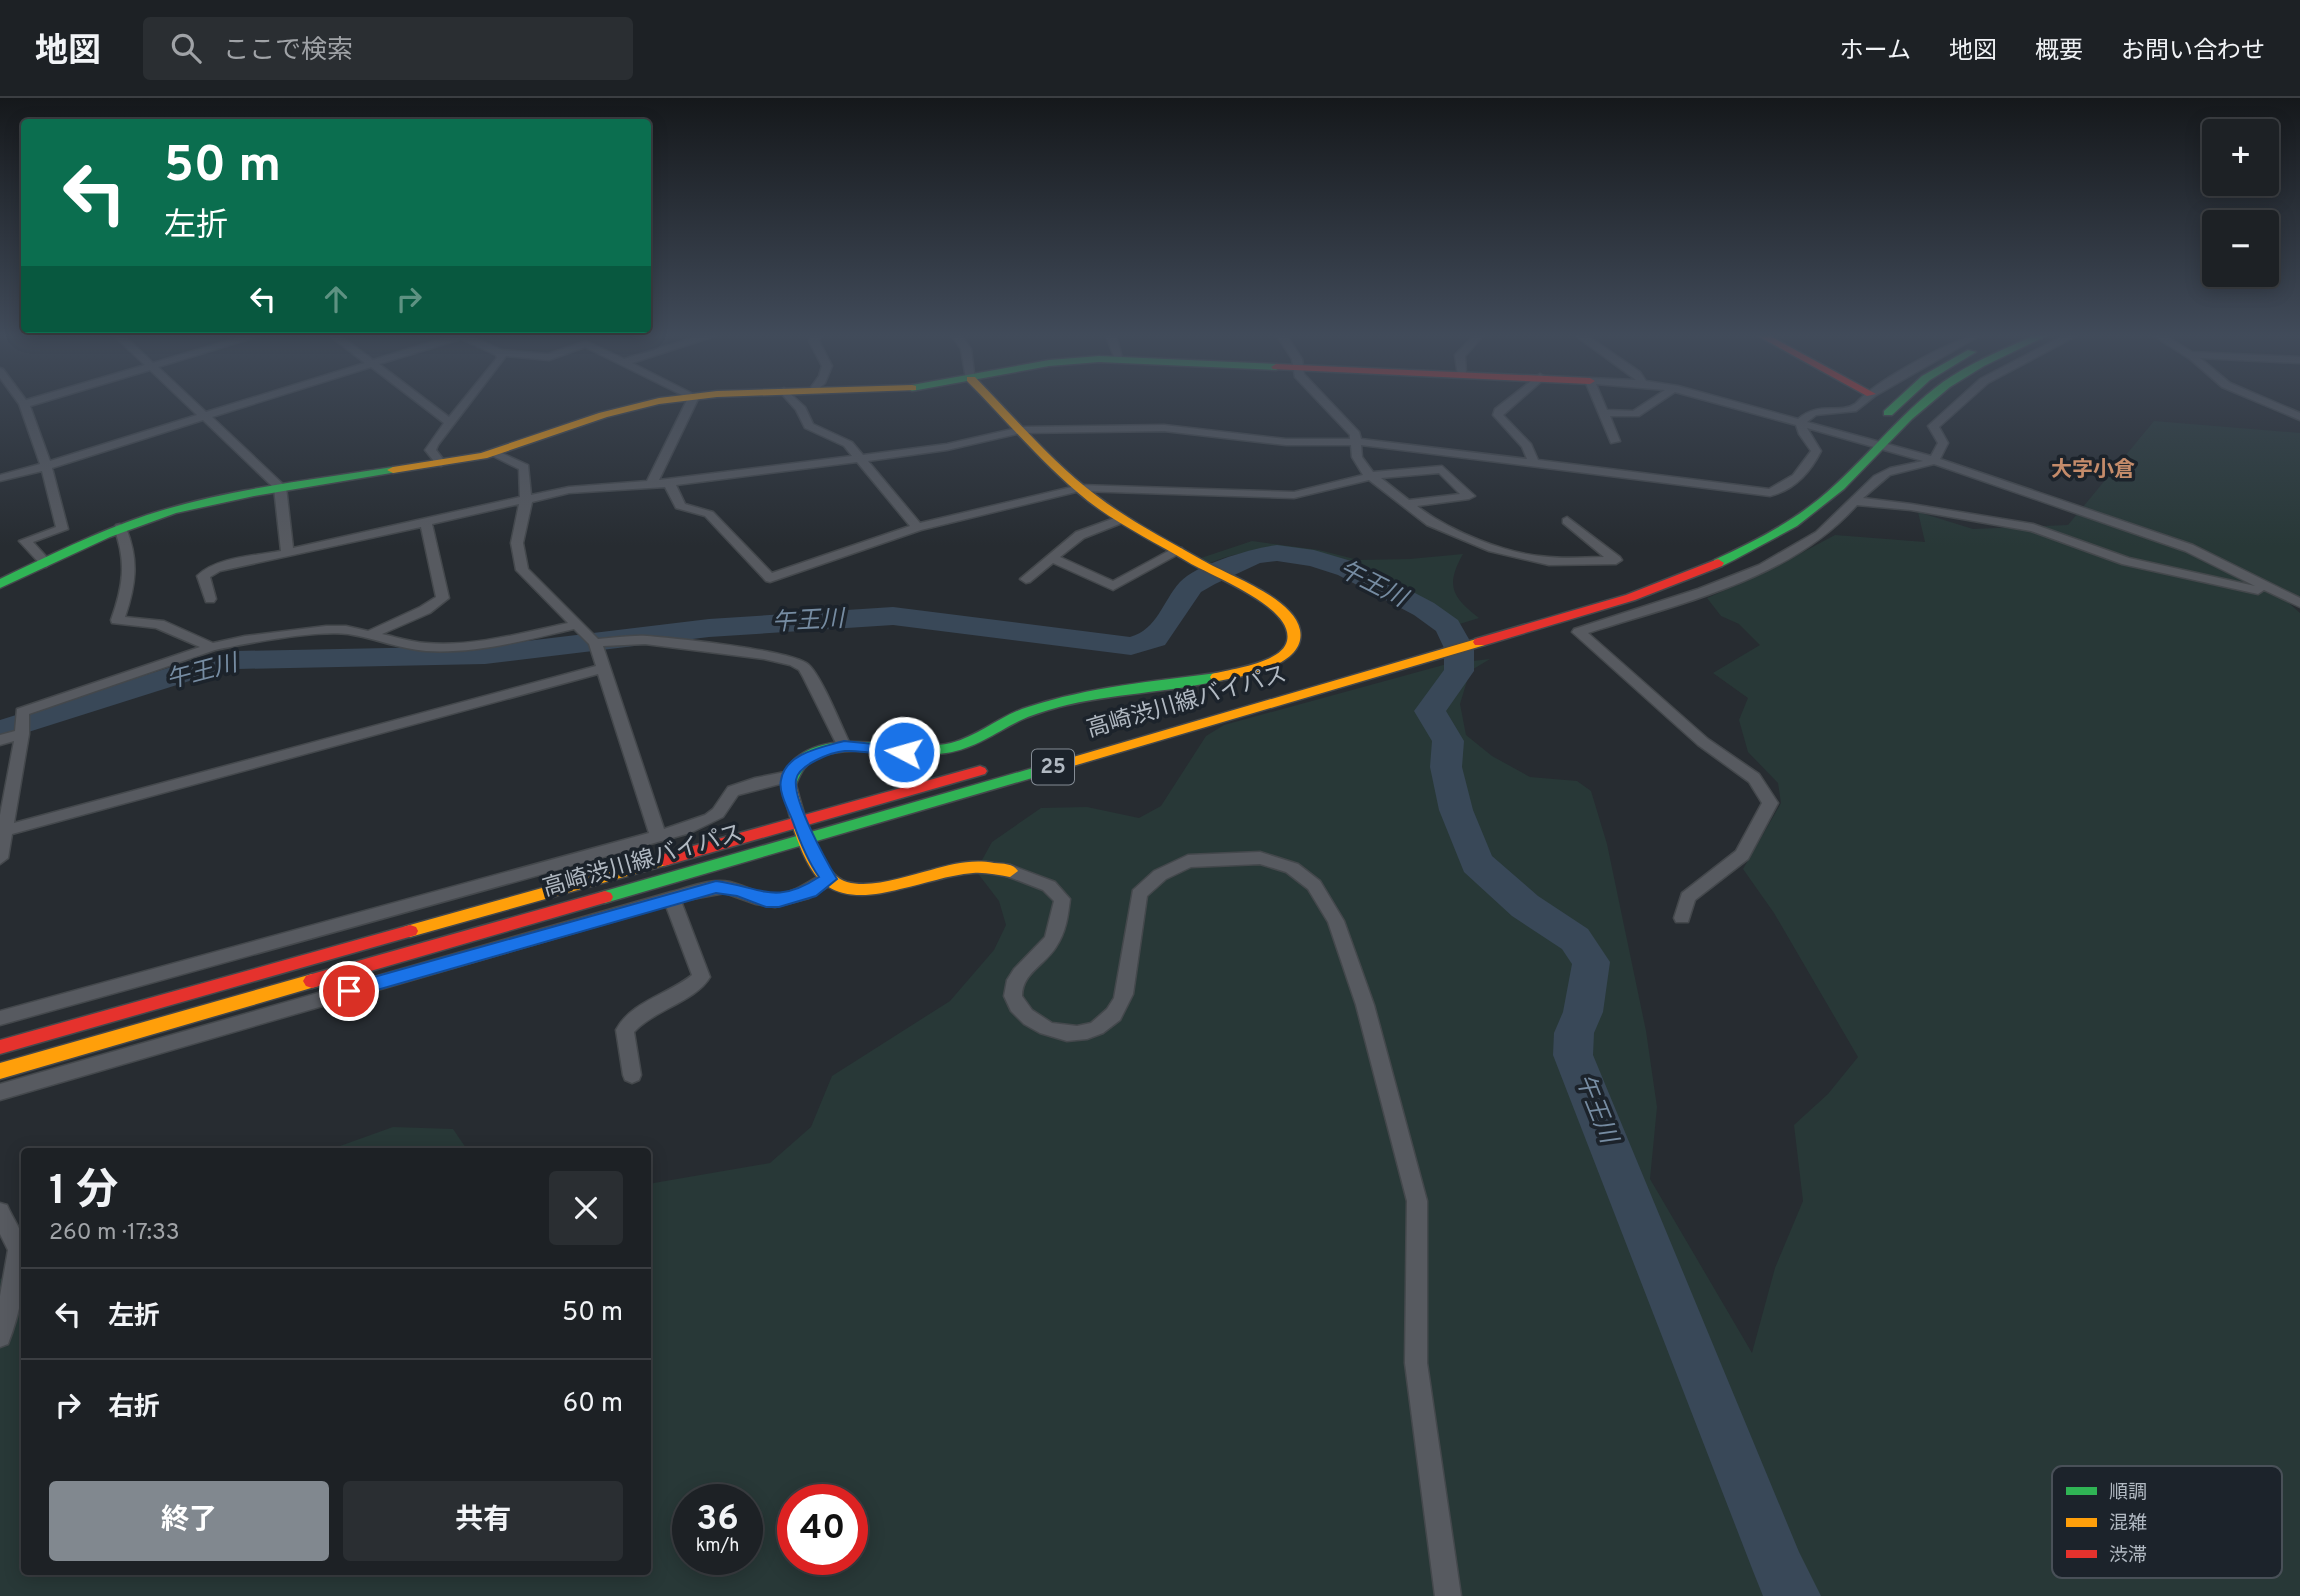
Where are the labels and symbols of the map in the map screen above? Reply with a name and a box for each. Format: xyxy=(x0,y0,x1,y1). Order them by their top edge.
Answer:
district label: 大字小倉 xyxy=(2051,457,2135,484)
water label: 午王川 xyxy=(1333,555,1414,616)
water label: 午王川 xyxy=(771,605,848,639)
water label: 午王川 xyxy=(163,648,244,697)
street label: 高崎渋川線バイパス xyxy=(1084,661,1290,745)
position arrow xyxy=(867,715,941,789)
road number: 25 xyxy=(1032,750,1074,784)
street label: 高崎渋川線バイパス xyxy=(540,820,746,904)
pin xyxy=(319,961,379,1021)
water label: 午王川 xyxy=(1568,1070,1624,1151)
legend xyxy=(2052,1466,2282,1578)
text: 順調 xyxy=(2109,1481,2147,1505)
speed limit sign: 40 xyxy=(777,1484,868,1575)
text: 混雑 xyxy=(2109,1512,2147,1536)
text: 渋滞 xyxy=(2109,1544,2147,1568)

